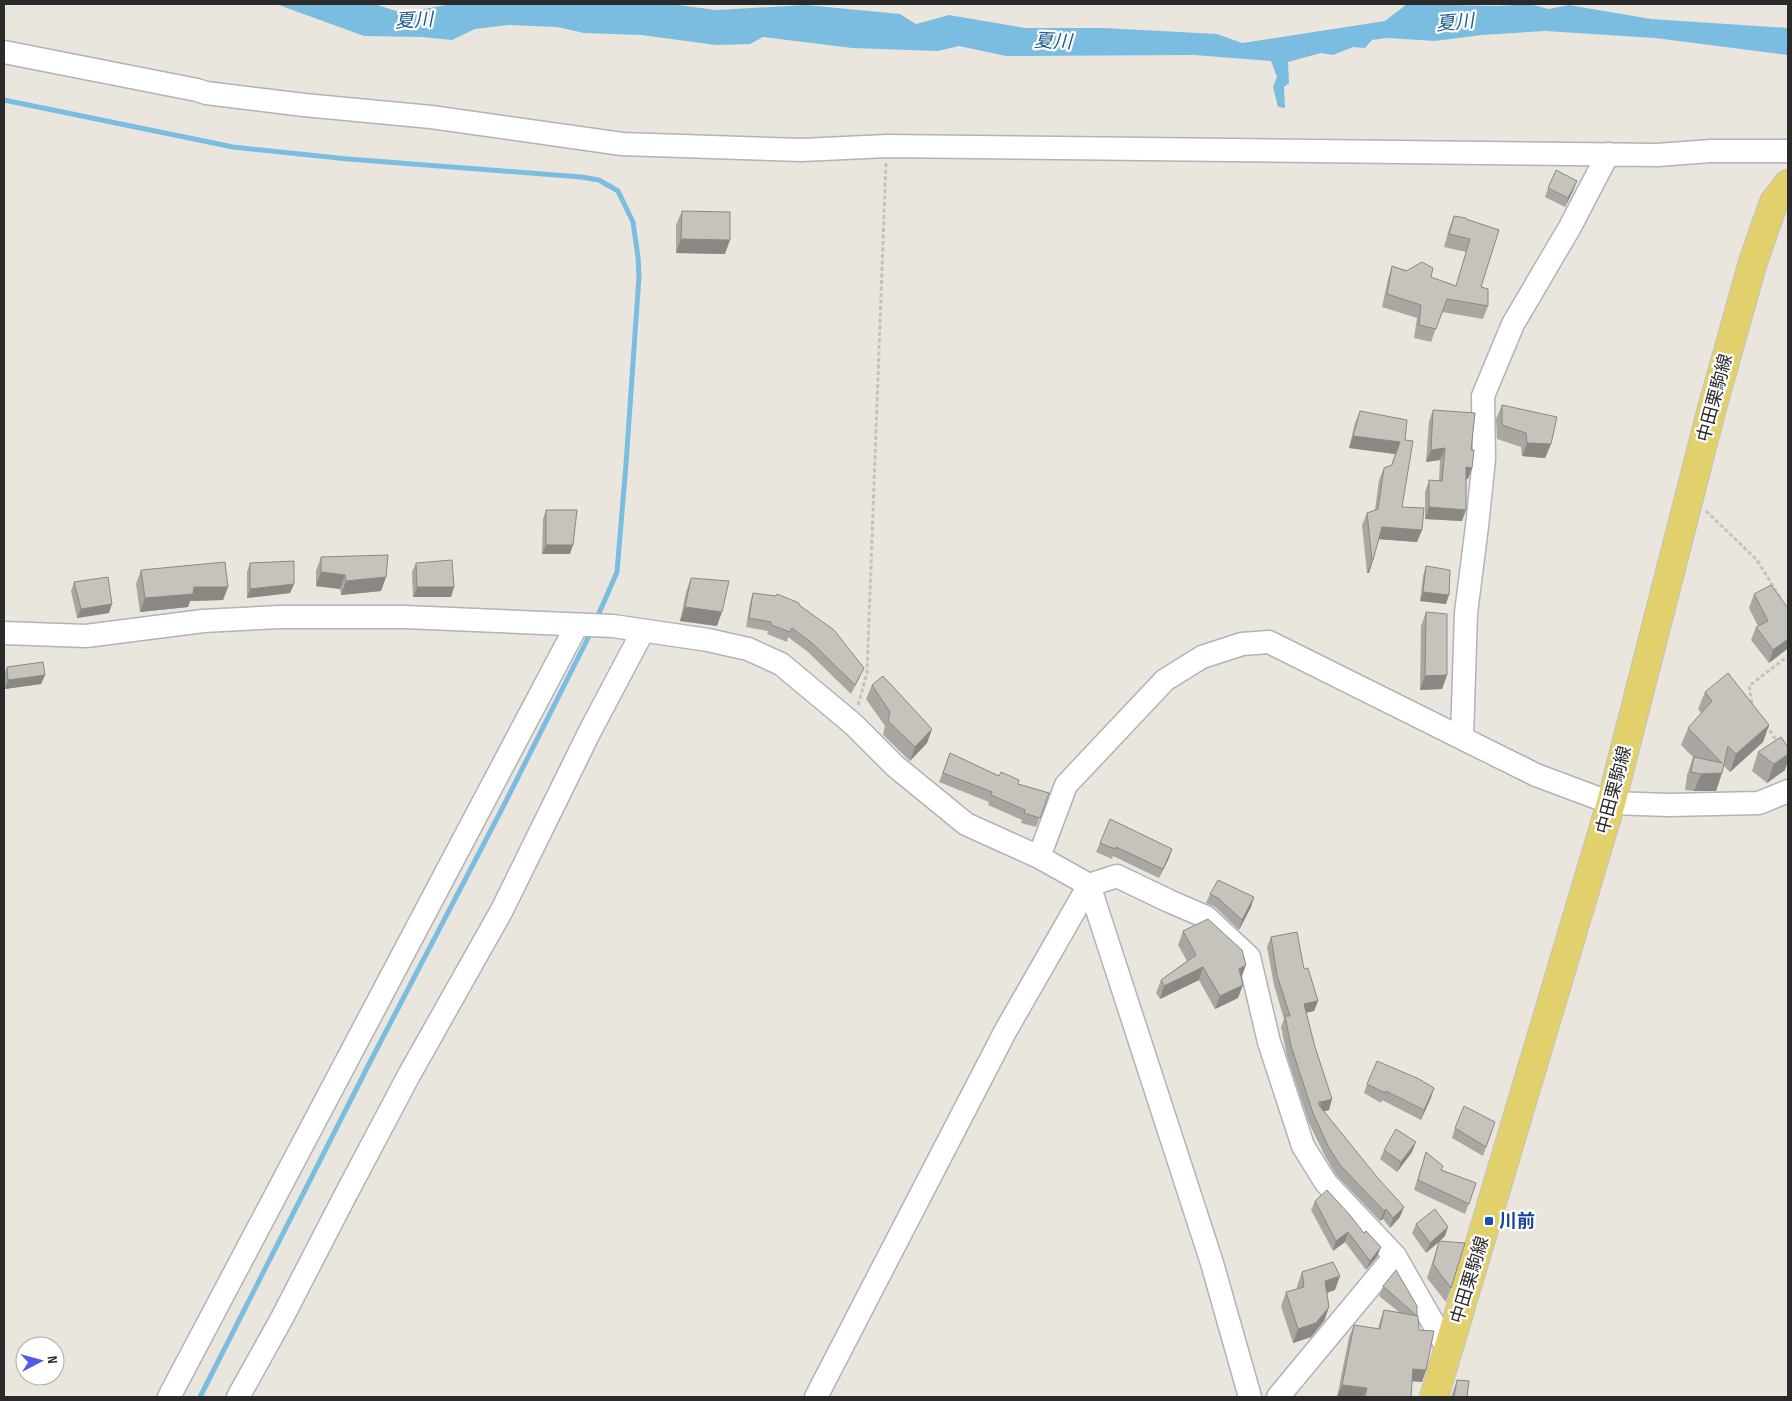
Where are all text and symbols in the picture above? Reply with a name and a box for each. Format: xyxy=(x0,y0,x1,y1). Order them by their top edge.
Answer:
water label: 夏川 xyxy=(394,8,436,33)
water label: 夏川 xyxy=(1435,10,1477,36)
water label: 夏川 xyxy=(1034,30,1074,54)
street label: 中田栗駒線 xyxy=(1693,352,1737,444)
street label: 中田栗駒線 xyxy=(1592,744,1636,836)
place label: 川前 xyxy=(1499,1211,1535,1232)
marker: 川前 xyxy=(1483,1215,1495,1227)
street label: 中田栗駒線 xyxy=(1447,1234,1493,1326)
north arrow xyxy=(15,1336,65,1386)
text: N xyxy=(44,1355,61,1364)

